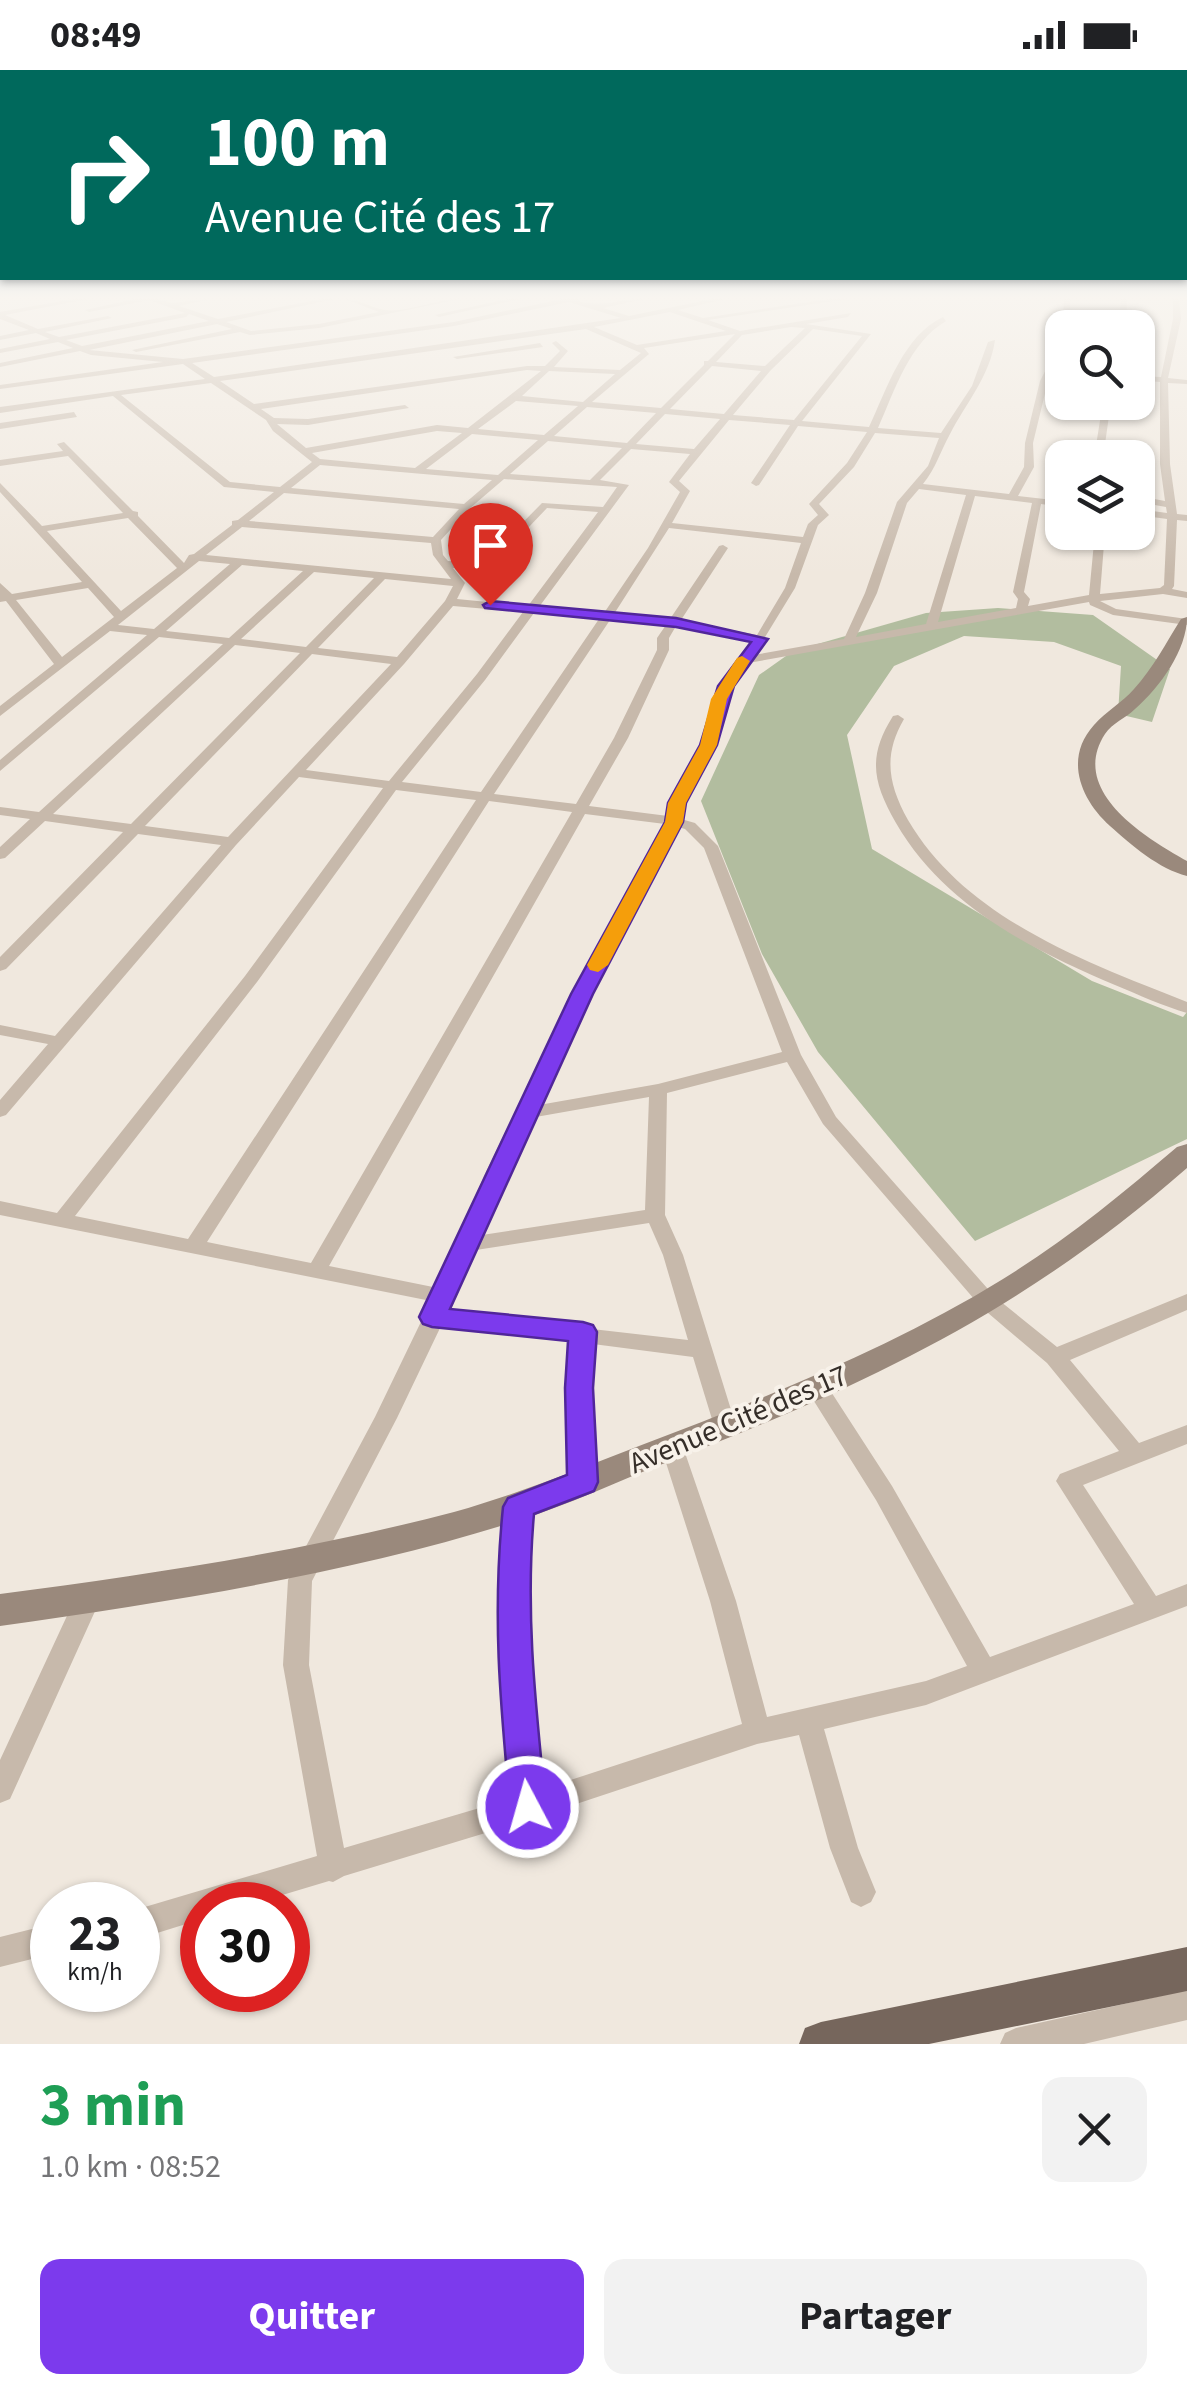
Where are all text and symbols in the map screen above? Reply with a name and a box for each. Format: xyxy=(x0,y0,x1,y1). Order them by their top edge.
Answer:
text: 08:49 xyxy=(50,8,142,62)
text: 100 m xyxy=(205,93,390,193)
icon: right xyxy=(40,110,170,240)
text: Avenue Cité des 17 xyxy=(205,186,555,250)
map controls xyxy=(1045,310,1155,550)
button: search xyxy=(1045,310,1155,420)
button: layers xyxy=(1045,440,1155,550)
pin xyxy=(448,503,533,606)
icon: arrive xyxy=(463,518,518,573)
street label: Avenue Cité des 17 xyxy=(622,1354,854,1485)
position arrow xyxy=(476,1755,580,1859)
speed limit sign: 30 xyxy=(180,1882,310,2012)
text: 23 xyxy=(69,1899,121,1970)
text: km/h xyxy=(67,1954,123,1990)
text: 3 min xyxy=(40,2064,186,2149)
button: close xyxy=(1042,2077,1147,2182)
text: 1.0 km · 08:52 xyxy=(40,2144,221,2190)
button: Quitter xyxy=(40,2259,584,2374)
button: Partager xyxy=(604,2259,1147,2374)

